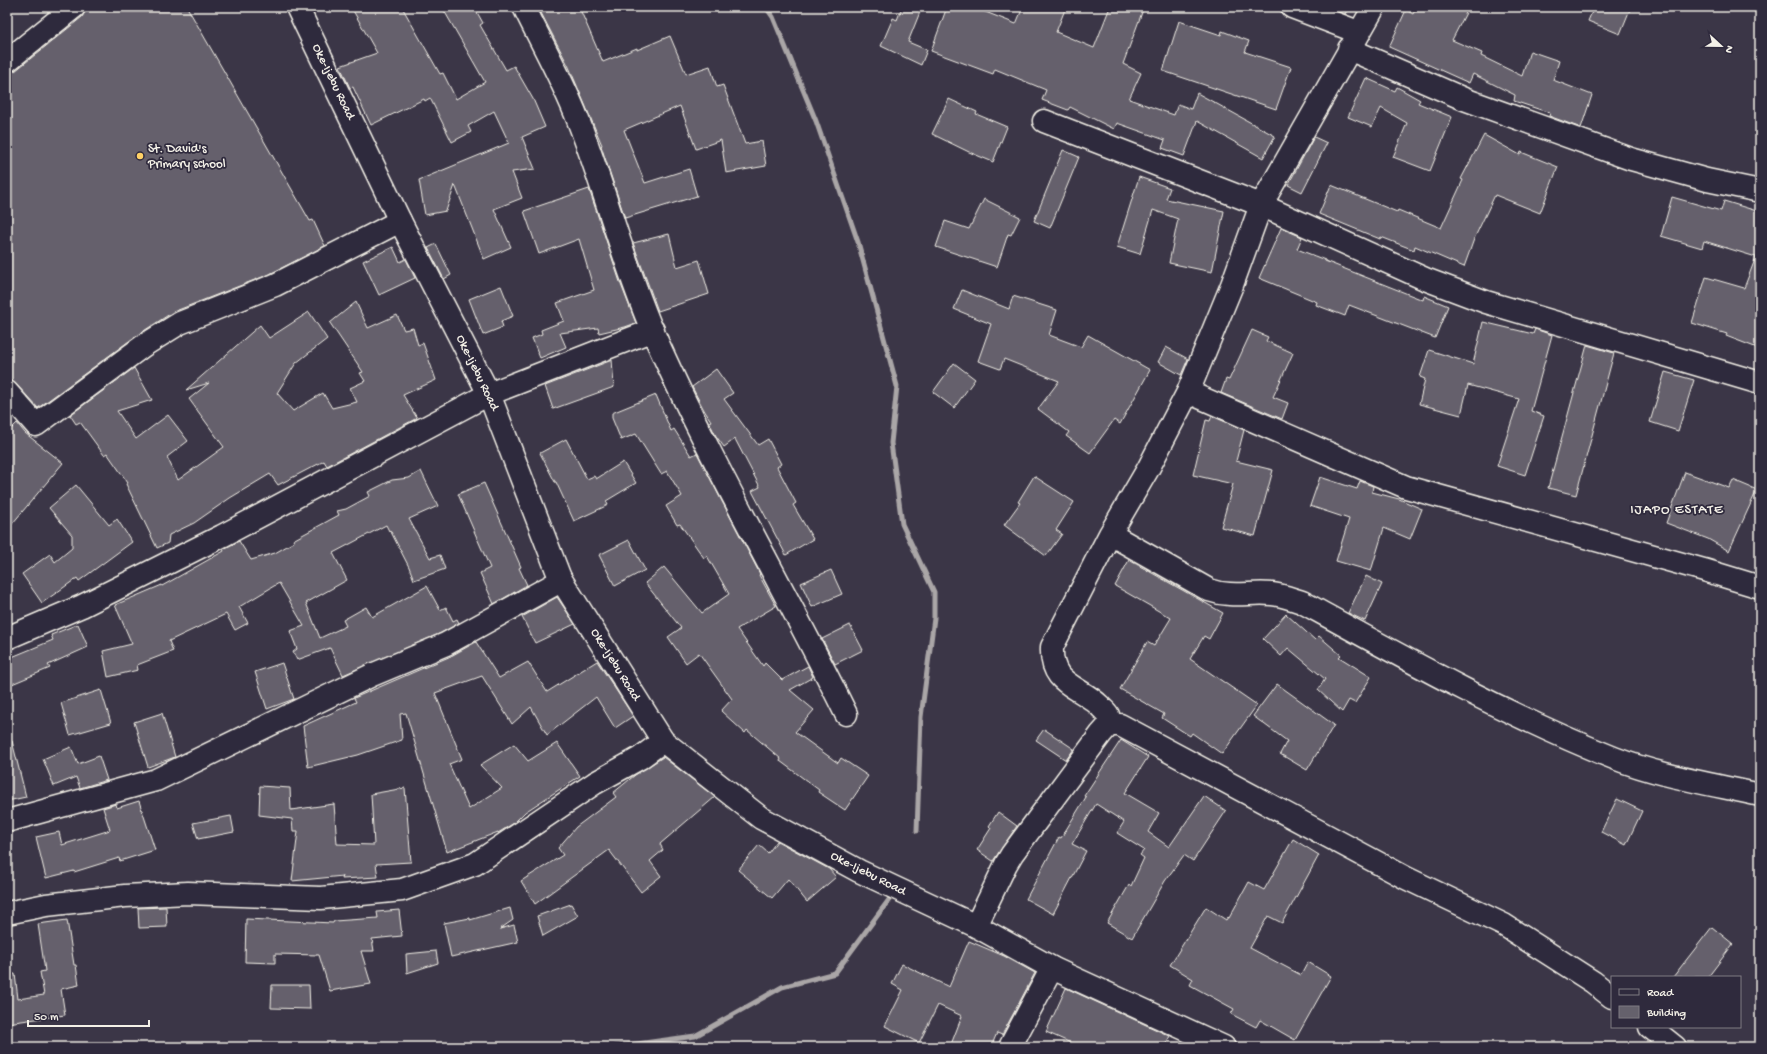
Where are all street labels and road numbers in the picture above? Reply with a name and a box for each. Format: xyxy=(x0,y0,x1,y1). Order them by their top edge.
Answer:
street label: Oke-Ijebu Road xyxy=(308,42,358,124)
street label: Oke-Ijebu Road xyxy=(452,333,502,415)
street label: Oke-Ijebu Road xyxy=(587,626,644,705)
street label: Oke-Ijebu Road xyxy=(828,849,909,900)

